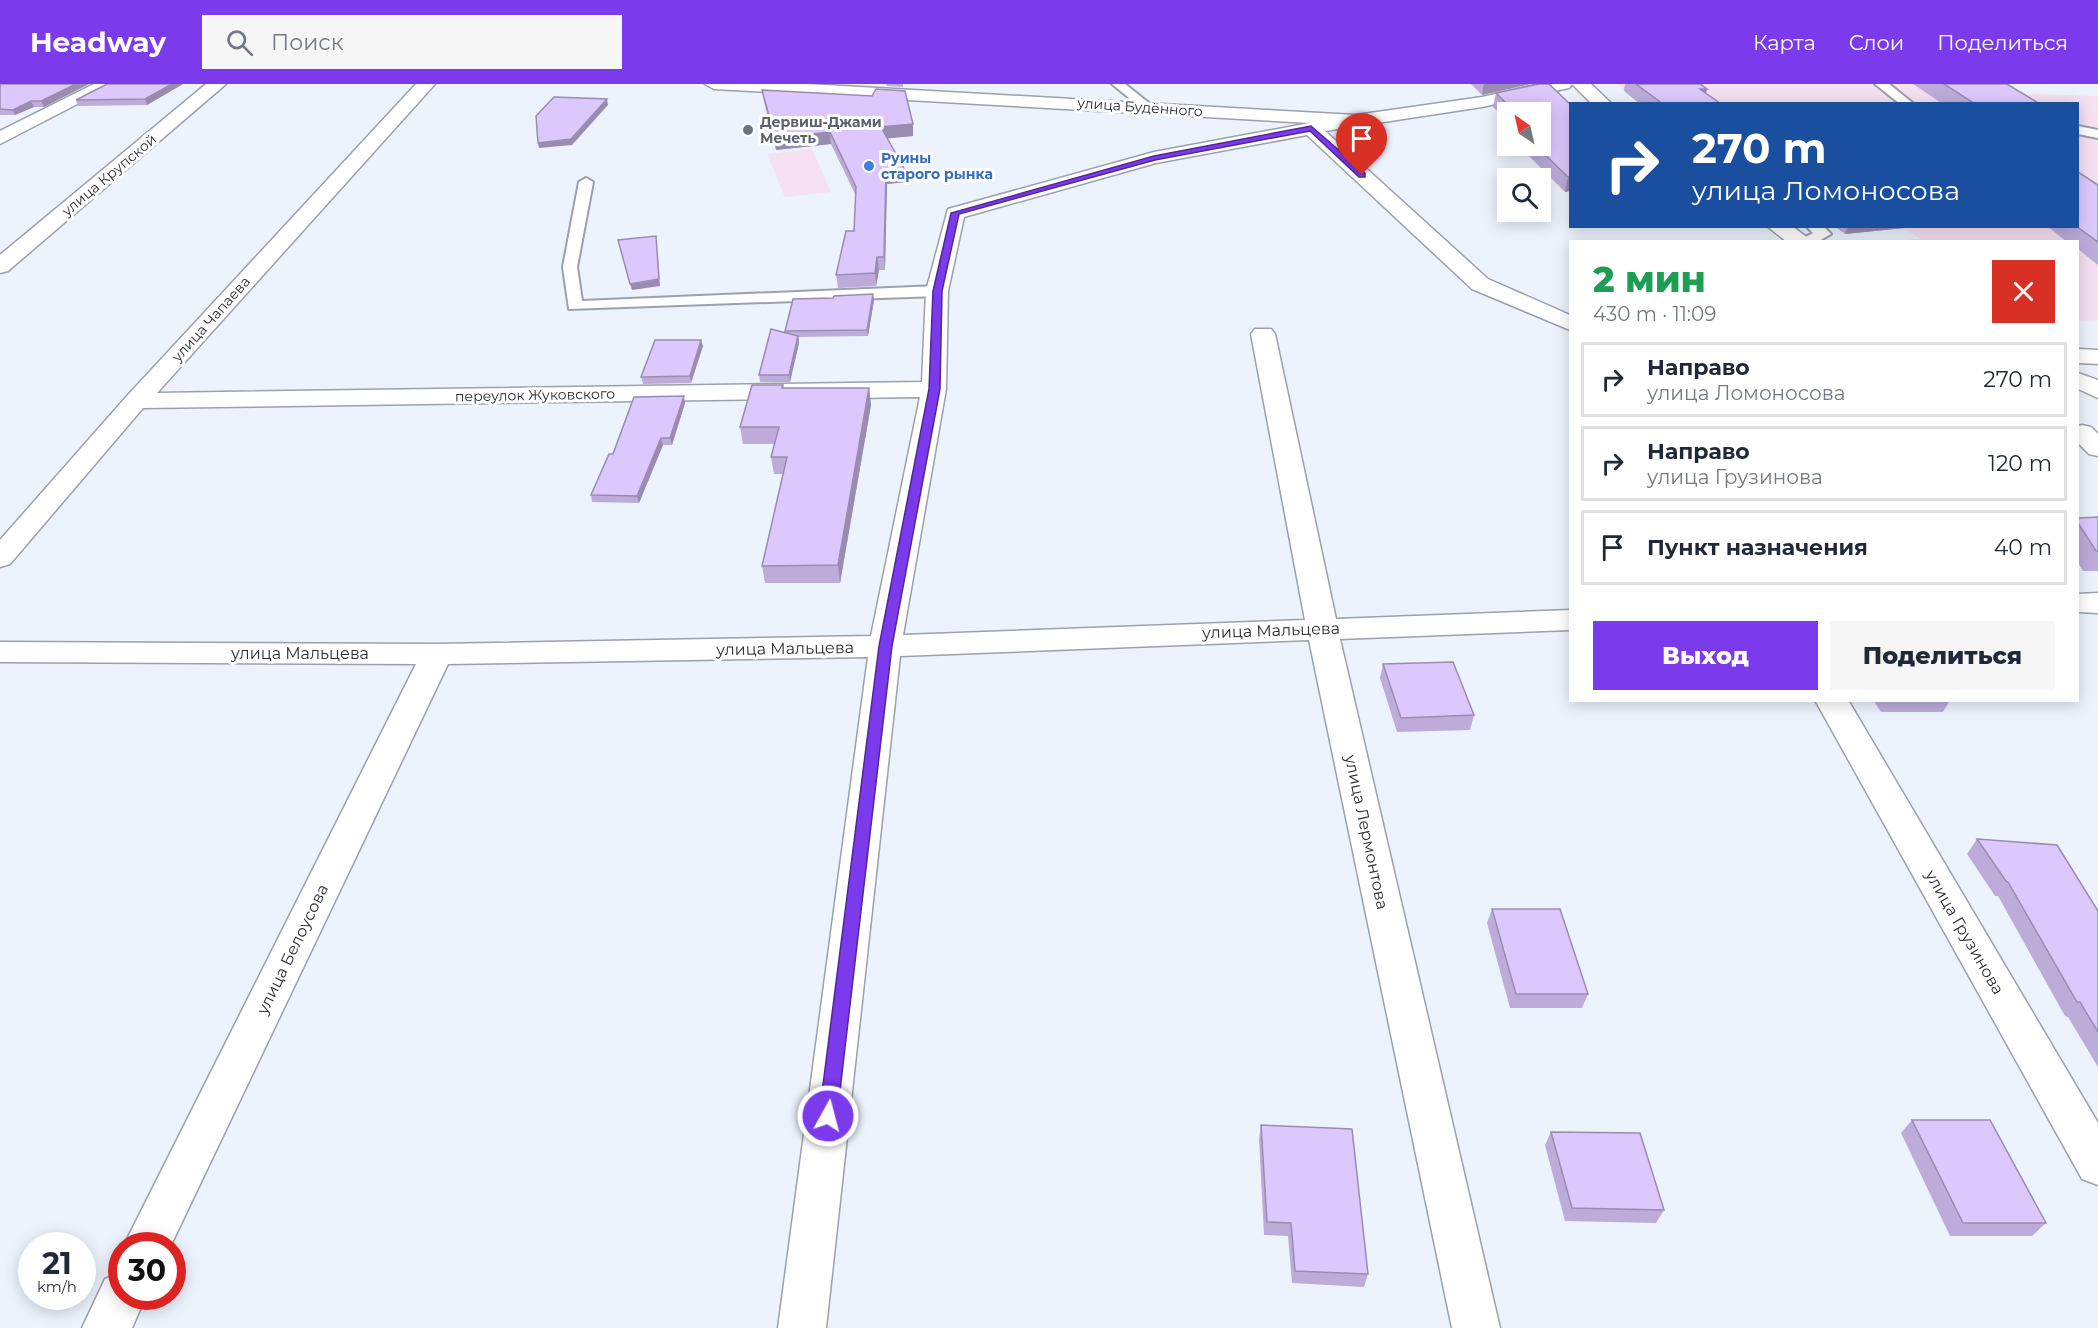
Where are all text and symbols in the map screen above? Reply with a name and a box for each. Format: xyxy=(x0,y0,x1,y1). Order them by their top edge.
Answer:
search box xyxy=(202,15,622,69)
text: Headway xyxy=(30,25,166,59)
icon: search xyxy=(223,26,256,59)
text: Поиск xyxy=(271,29,343,56)
text: Карта xyxy=(1753,30,1816,55)
text: Слои xyxy=(1849,30,1904,55)
text: Поделиться xyxy=(1937,30,2068,55)
street label: улица Будённого xyxy=(1076,94,1203,120)
north arrow xyxy=(1497,102,1551,156)
map controls xyxy=(1497,102,1551,222)
place label: Дервиш-Джами Мечеть xyxy=(760,113,882,147)
pin xyxy=(1336,113,1387,175)
icon: arrive xyxy=(1345,122,1378,155)
text: 270 m xyxy=(1692,122,1826,174)
marker: Дервиш-Джами Мечеть xyxy=(741,123,755,137)
icon: right xyxy=(1593,126,1671,204)
street label: улица Крупской xyxy=(57,130,160,220)
place label: Руины старого рынка xyxy=(881,149,993,183)
marker: Руины старого рынка xyxy=(862,159,876,173)
button: search xyxy=(1497,168,1551,222)
text: улица Ломоносова xyxy=(1692,174,1960,207)
text: 2 мин xyxy=(1593,257,1706,301)
button: close xyxy=(1992,260,2055,323)
street label: улица Чапаева xyxy=(167,273,254,366)
text: 430 m · 11:09 xyxy=(1593,302,1717,326)
text: Направо xyxy=(1647,354,1750,381)
icon: right xyxy=(1596,363,1629,396)
text: 270 m xyxy=(1983,366,2052,393)
text: улица Ломоносова xyxy=(1647,381,1845,405)
street label: переулок Жуковского xyxy=(455,385,615,405)
text: Направо xyxy=(1647,438,1750,465)
icon: right xyxy=(1596,447,1629,480)
text: 120 m xyxy=(1988,450,2052,477)
text: улица Грузинова xyxy=(1647,465,1823,489)
icon: arrive xyxy=(1596,531,1629,564)
text: Пункт назначения xyxy=(1647,534,1868,561)
text: 40 m xyxy=(1994,534,2052,561)
street label: улица Мальцева xyxy=(1201,619,1340,642)
button: Выход xyxy=(1593,621,1818,690)
button: Поделиться xyxy=(1830,621,2055,690)
street label: улица Мальцева xyxy=(715,638,854,659)
street label: улица Мальцева xyxy=(230,644,369,663)
street label: улица Лермонтова xyxy=(1341,752,1392,911)
street label: улица Грузинова xyxy=(1921,866,2008,998)
street label: улица Белоусова xyxy=(252,881,332,1018)
position arrow xyxy=(796,1084,860,1148)
speed limit sign: 30 xyxy=(108,1232,186,1310)
text: 21 xyxy=(42,1245,72,1282)
text: km/h xyxy=(37,1277,77,1296)

